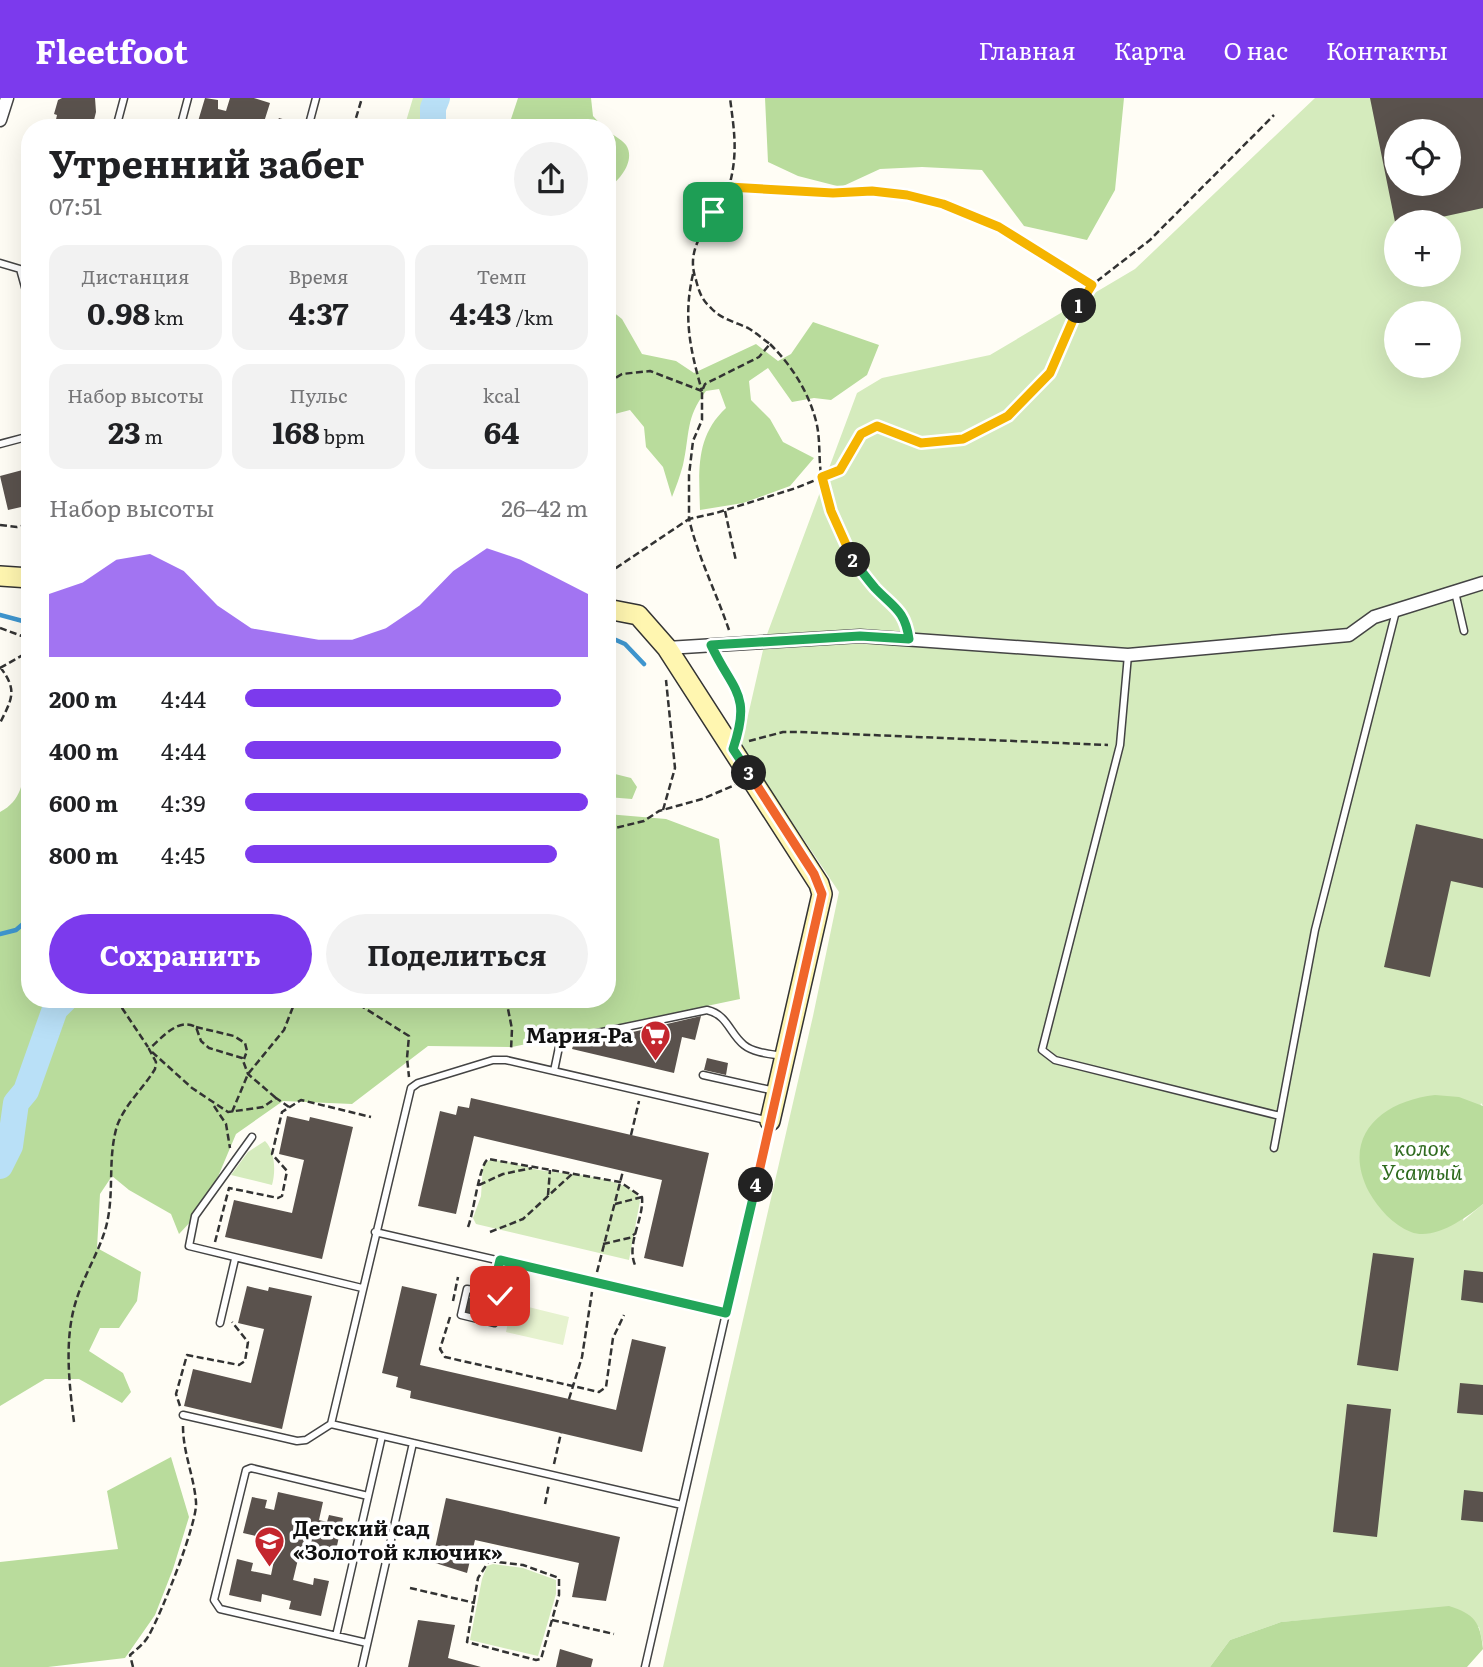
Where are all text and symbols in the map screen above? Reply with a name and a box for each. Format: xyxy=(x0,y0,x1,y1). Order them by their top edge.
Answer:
text: Fleetfoot xyxy=(35,25,188,74)
text: Главная xyxy=(978,32,1076,67)
text: Карта xyxy=(1114,32,1186,67)
text: О нас xyxy=(1224,32,1288,67)
text: Контакты xyxy=(1326,32,1448,67)
map controls xyxy=(1384,119,1461,378)
button: locate xyxy=(1384,119,1461,196)
text: Утренний забег xyxy=(49,133,365,190)
button: share xyxy=(514,142,588,216)
pin xyxy=(683,182,743,242)
text: 07:51 xyxy=(49,188,102,222)
icon: arrive xyxy=(694,193,732,231)
button: + xyxy=(1384,210,1461,287)
text: Дистанция xyxy=(82,262,189,290)
text: Время xyxy=(288,262,349,290)
text: Темп xyxy=(477,262,526,290)
pin: 1 xyxy=(1062,288,1096,324)
text: 0.98 xyxy=(87,290,150,334)
text: 4:37 xyxy=(288,290,349,334)
text: 4:43 xyxy=(449,290,512,334)
text: 1 xyxy=(1075,291,1082,319)
button: − xyxy=(1384,301,1461,378)
text: km xyxy=(150,303,184,331)
text: /km xyxy=(512,303,554,331)
text: Набор высоты xyxy=(67,381,204,409)
text: Пульс xyxy=(289,381,348,409)
text: kcal xyxy=(483,381,520,409)
text: 23 xyxy=(108,409,141,453)
text: 168 xyxy=(272,409,320,453)
text: 64 xyxy=(484,409,519,453)
text: m xyxy=(141,422,163,450)
text: bpm xyxy=(320,422,365,450)
text: Набор высоты xyxy=(49,490,214,524)
text: 26–42 m xyxy=(501,490,588,524)
pin: 2 xyxy=(836,542,870,578)
text: 2 xyxy=(847,545,858,573)
text: 200 m xyxy=(49,681,117,715)
text: 4:44 xyxy=(161,681,206,715)
text: 400 m xyxy=(49,733,119,767)
text: 4:44 xyxy=(161,733,206,767)
pin: 3 xyxy=(732,756,766,790)
text: 3 xyxy=(743,758,754,786)
text: 600 m xyxy=(49,785,118,819)
text: 4:39 xyxy=(161,785,206,819)
text: 800 m xyxy=(49,837,118,871)
text: 4:45 xyxy=(161,837,205,871)
button: Сохранить xyxy=(49,914,312,994)
button: Поделиться xyxy=(326,914,588,994)
place label: Мария-Ра xyxy=(526,1018,634,1049)
supermarket icon: Мария-Ра xyxy=(639,1019,673,1063)
park label: колок Усатый xyxy=(1382,1131,1463,1186)
pin: 4 xyxy=(738,1168,774,1202)
text: 4 xyxy=(750,1170,761,1198)
pin xyxy=(470,1266,530,1326)
icon: check xyxy=(481,1277,519,1315)
place label: Детский сад «Золотой ключик» xyxy=(293,1511,503,1566)
school or university icon: Детский сад «Золотой ключик» xyxy=(253,1524,287,1568)

